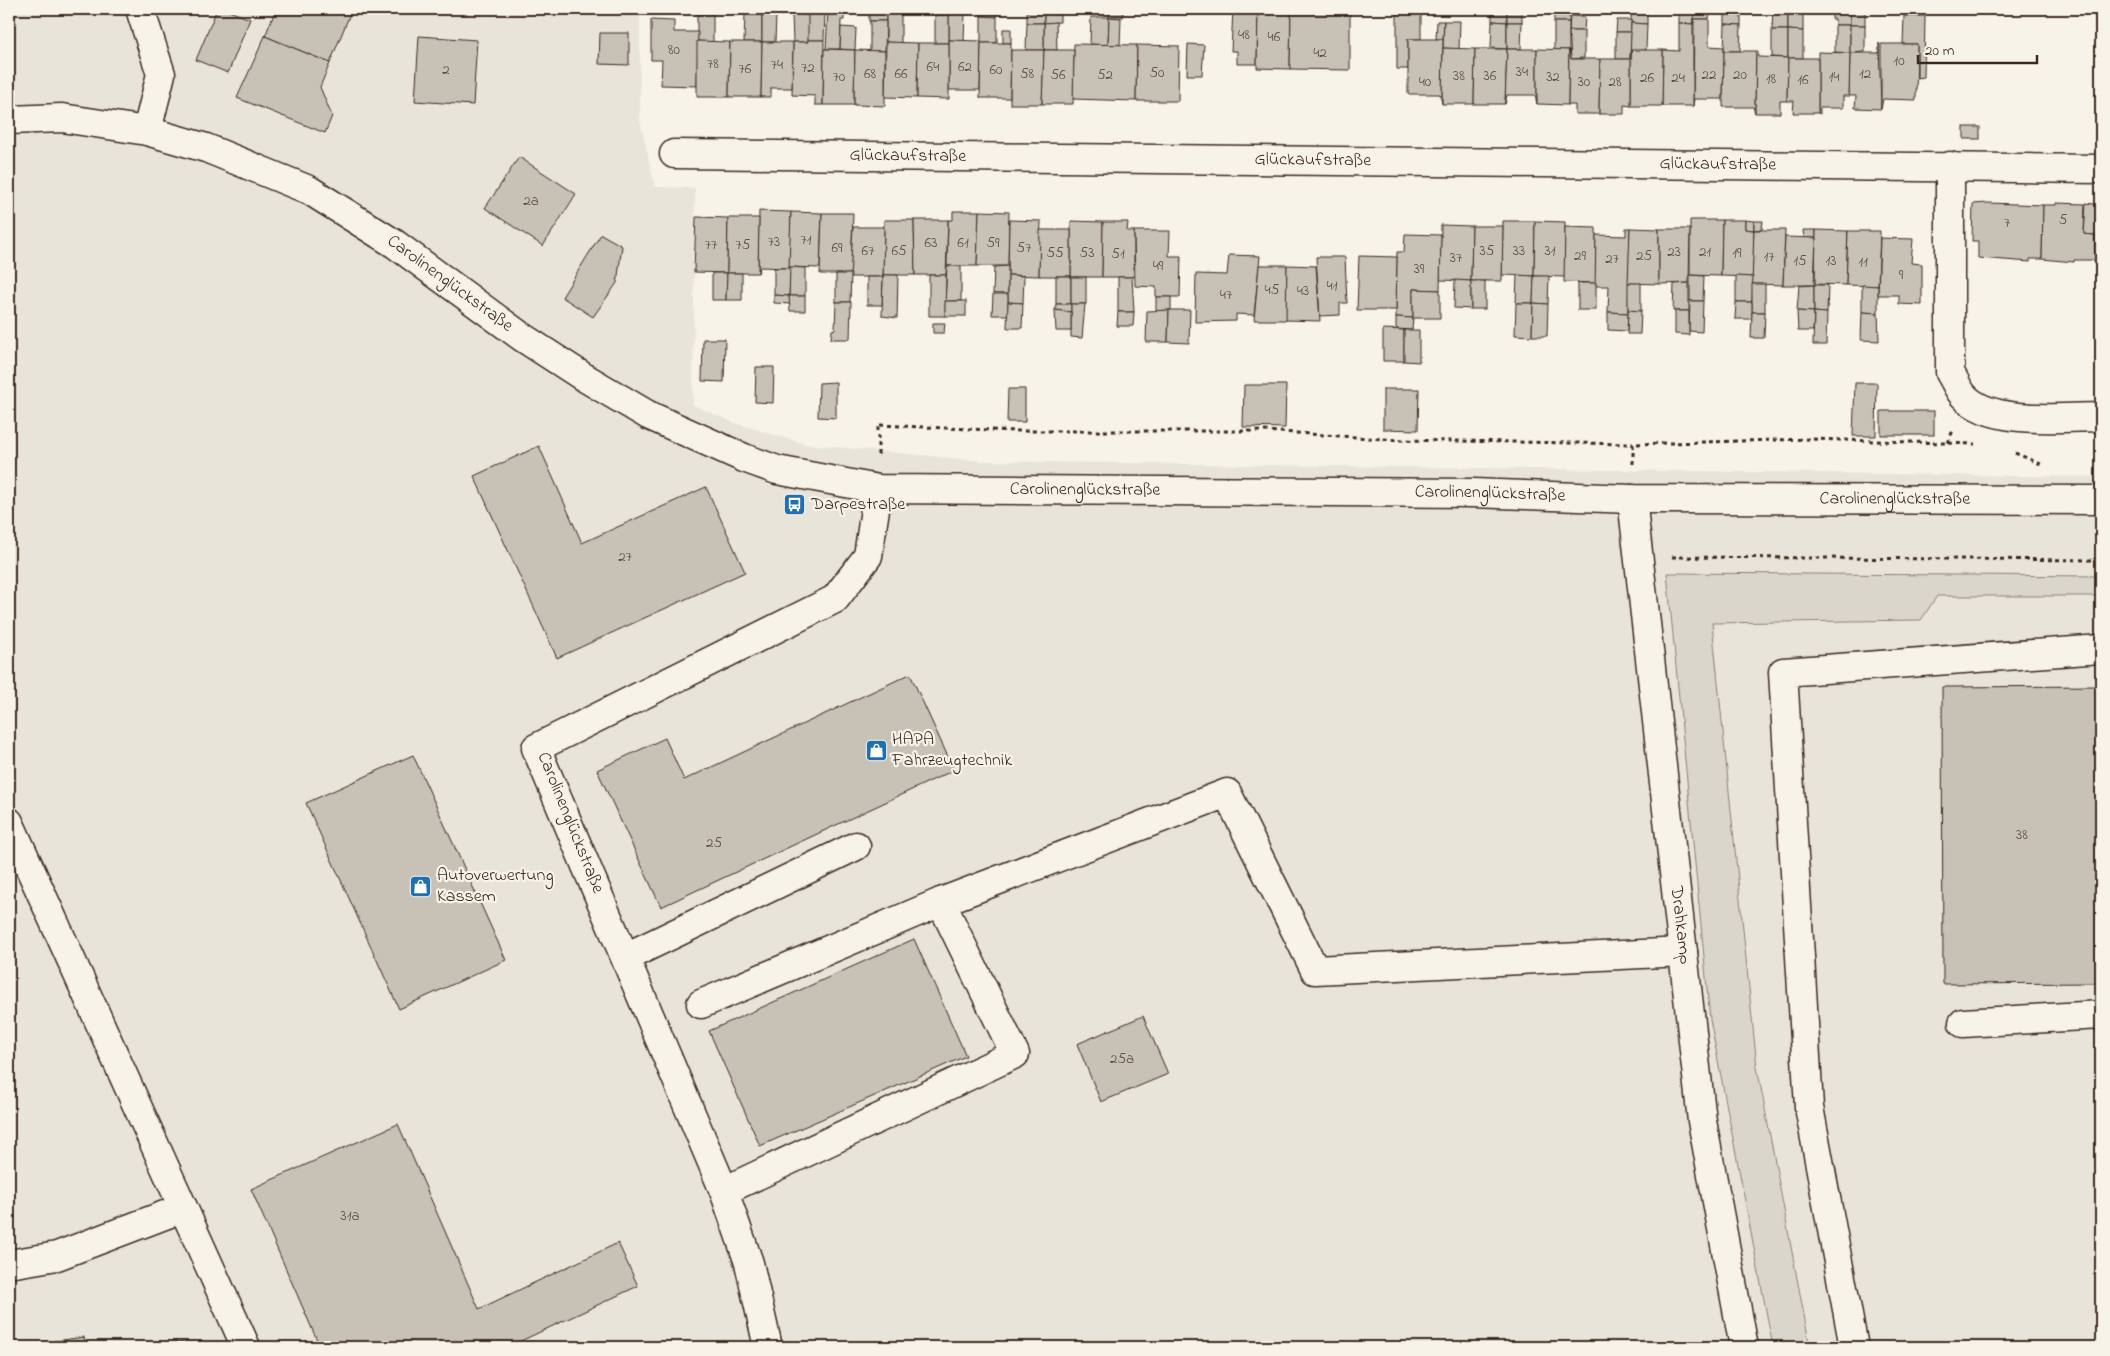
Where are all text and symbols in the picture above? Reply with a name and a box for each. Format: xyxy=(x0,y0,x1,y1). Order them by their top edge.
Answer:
house number: 48 xyxy=(1238,24,1250,46)
house number: 46 xyxy=(1268,26,1281,48)
scale bar xyxy=(1918,32,2036,64)
house number: 80 xyxy=(668,39,681,61)
text: 20 m xyxy=(1925,40,1955,62)
house number: 42 xyxy=(1313,42,1327,64)
house number: 10 xyxy=(1893,50,1905,72)
house number: 78 xyxy=(707,53,719,75)
house number: 74 xyxy=(771,54,783,76)
house number: 64 xyxy=(927,56,939,78)
house number: 62 xyxy=(958,56,973,78)
house number: 72 xyxy=(801,57,815,79)
house number: 76 xyxy=(739,58,752,80)
house number: 2 xyxy=(442,59,450,81)
house number: 60 xyxy=(989,59,1003,81)
house number: 34 xyxy=(1516,61,1528,83)
house number: 50 xyxy=(1149,62,1165,84)
house number: 68 xyxy=(864,63,876,85)
house number: 66 xyxy=(894,63,908,85)
house number: 58 xyxy=(1020,63,1034,85)
house number: 12 xyxy=(1859,63,1872,85)
house number: 56 xyxy=(1050,64,1066,86)
house number: 52 xyxy=(1097,64,1114,86)
house number: 22 xyxy=(1702,64,1717,86)
house number: 20 xyxy=(1733,64,1747,86)
house number: 38 xyxy=(1453,65,1465,87)
house number: 36 xyxy=(1484,65,1497,87)
house number: 70 xyxy=(833,66,846,88)
house number: 32 xyxy=(1546,66,1560,88)
house number: 14 xyxy=(1829,66,1839,88)
house number: 26 xyxy=(1640,67,1654,89)
house number: 24 xyxy=(1671,67,1685,89)
house number: 18 xyxy=(1766,68,1777,90)
house number: 16 xyxy=(1797,69,1809,91)
house number: 40 xyxy=(1419,71,1432,93)
house number: 30 xyxy=(1578,71,1591,93)
house number: 28 xyxy=(1608,71,1622,93)
street label: Glückaufstraße xyxy=(849,143,967,170)
street label: Glückaufstraße xyxy=(1254,147,1372,174)
street label: Glückaufstraße xyxy=(1659,151,1777,179)
house number: 2a xyxy=(523,190,539,212)
house number: 5 xyxy=(2059,209,2068,231)
house number: 7 xyxy=(2004,212,2010,234)
street label: Carolinenglückstraße xyxy=(382,229,519,340)
house number: 71 xyxy=(801,229,812,251)
house number: 73 xyxy=(768,231,780,253)
house number: 63 xyxy=(925,232,937,254)
house number: 61 xyxy=(957,232,969,254)
house number: 59 xyxy=(986,232,1000,254)
house number: 77 xyxy=(705,234,717,256)
house number: 75 xyxy=(736,234,751,256)
house number: 69 xyxy=(831,237,843,259)
house number: 57 xyxy=(1017,237,1031,259)
house number: 67 xyxy=(862,240,874,262)
house number: 65 xyxy=(891,240,907,262)
house number: 35 xyxy=(1480,240,1495,262)
house number: 33 xyxy=(1513,240,1525,262)
house number: 31 xyxy=(1545,240,1556,262)
house number: 23 xyxy=(1667,241,1681,263)
house number: 21 xyxy=(1699,241,1711,263)
house number: 55 xyxy=(1046,242,1064,264)
house number: 53 xyxy=(1080,242,1094,264)
house number: 19 xyxy=(1732,242,1742,264)
house number: 51 xyxy=(1111,243,1125,265)
house number: 29 xyxy=(1574,245,1586,267)
house number: 25 xyxy=(1636,245,1652,267)
house number: 17 xyxy=(1764,246,1774,268)
house number: 37 xyxy=(1450,247,1462,269)
house number: 27 xyxy=(1605,248,1619,270)
house number: 15 xyxy=(1793,250,1807,272)
house number: 13 xyxy=(1826,250,1836,272)
house number: 11 xyxy=(1858,251,1868,273)
house number: 49 xyxy=(1153,255,1164,277)
house number: 39 xyxy=(1414,258,1425,280)
house number: 9 xyxy=(1899,264,1904,286)
house number: 41 xyxy=(1327,275,1338,297)
house number: 45 xyxy=(1265,279,1280,301)
house number: 43 xyxy=(1297,280,1309,302)
house number: 47 xyxy=(1220,284,1232,306)
street label: Carolinenglückstraße xyxy=(1010,477,1161,504)
street label: Carolinenglückstraße xyxy=(1415,480,1567,510)
street label: Carolinenglückstraße xyxy=(1820,486,1971,514)
place label: Darpestraße xyxy=(810,492,906,518)
bus stop icon: Darpestraße xyxy=(783,493,807,517)
house number: 27 xyxy=(618,546,632,568)
place label: HAPA Fahrzeugtechnik xyxy=(891,727,1012,775)
shop icon: HAPA Fahrzeugtechnik xyxy=(864,738,888,762)
street label: Carolinenglückstraße xyxy=(529,748,611,899)
house number: 38 xyxy=(2016,824,2028,846)
house number: 25 xyxy=(706,832,722,854)
place label: Autoverwertung Kassem xyxy=(437,863,554,910)
shop icon: Autoverwertung Kassem xyxy=(409,874,433,898)
street label: Drahkamp xyxy=(1663,884,1697,966)
house number: 25a xyxy=(1110,1048,1134,1070)
house number: 31a xyxy=(340,1205,360,1227)

